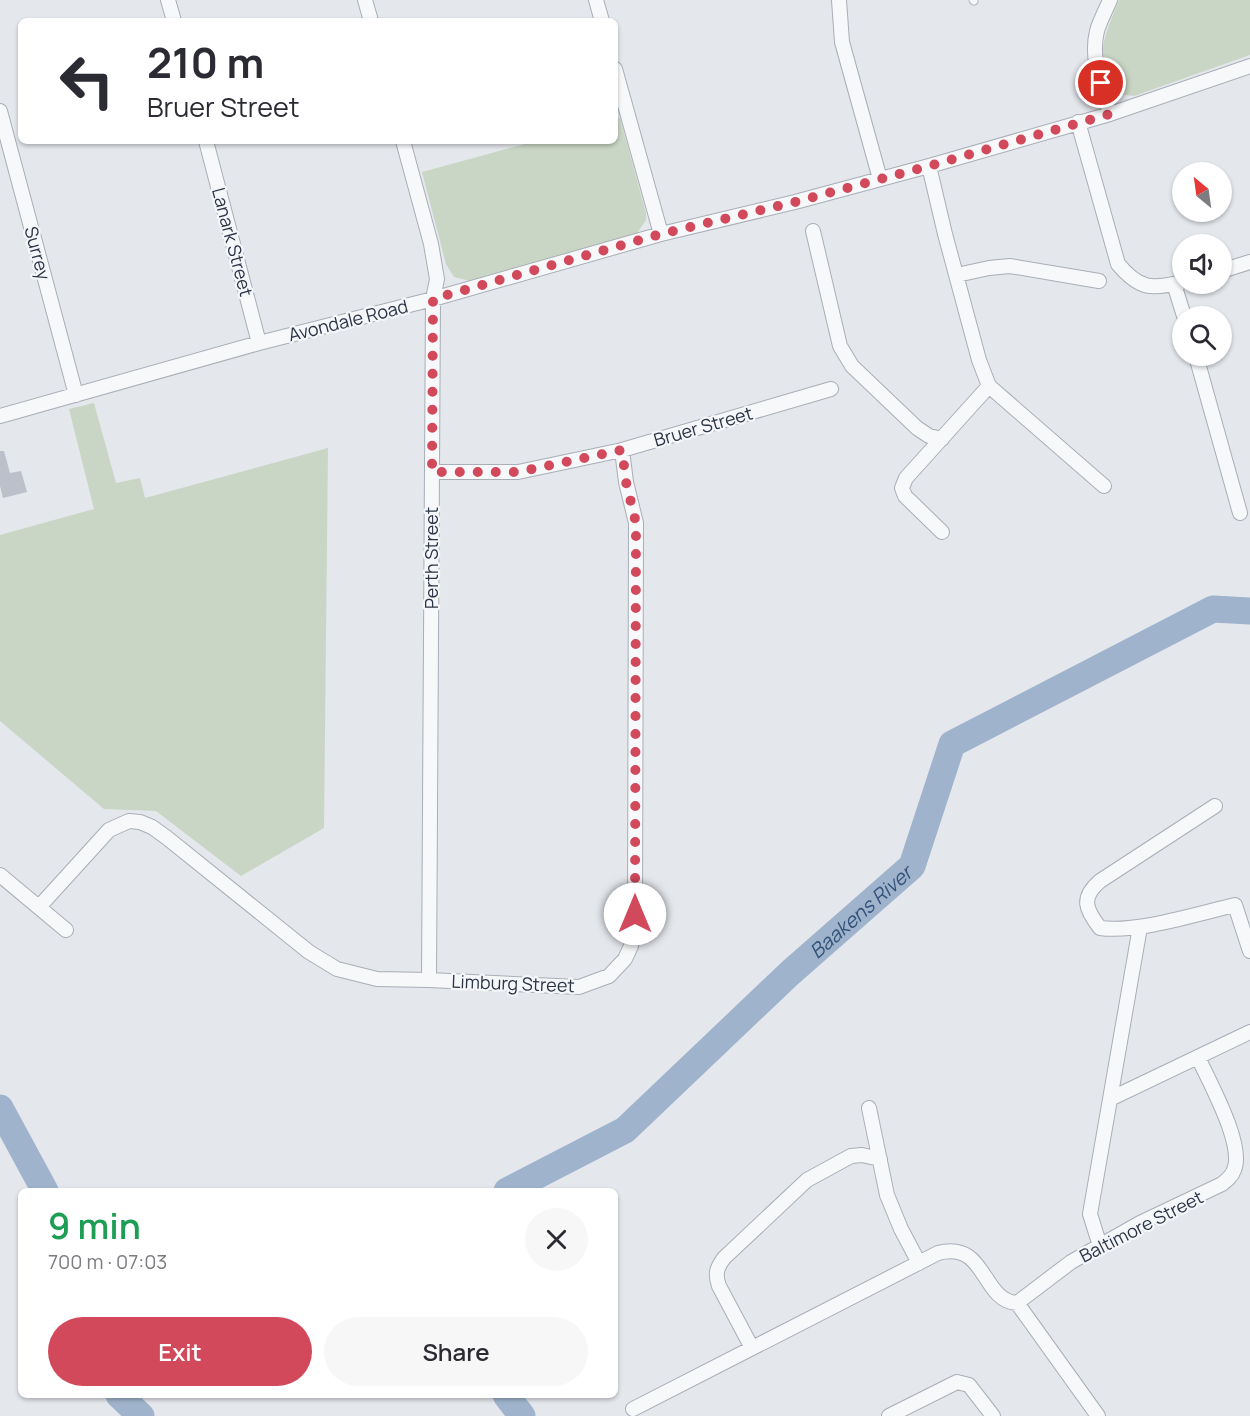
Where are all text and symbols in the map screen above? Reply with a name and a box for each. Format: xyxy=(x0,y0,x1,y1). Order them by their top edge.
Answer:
text: 210 m xyxy=(147,33,264,91)
icon: left xyxy=(48,42,126,120)
pin xyxy=(1075,57,1126,108)
icon: arrive xyxy=(1084,66,1117,99)
text: Bruer Street xyxy=(147,88,300,125)
north arrow xyxy=(1172,162,1232,222)
map controls xyxy=(1172,162,1232,366)
street label: Lanark Street xyxy=(207,185,259,299)
street label: Surrey xyxy=(19,224,57,283)
button: sound xyxy=(1172,234,1232,294)
street label: Avondale Road xyxy=(286,294,410,346)
button: search xyxy=(1172,306,1232,366)
street label: Bruer Street xyxy=(651,400,755,452)
street label: Perth Street xyxy=(419,507,443,609)
water label: Baakens River xyxy=(803,857,919,964)
position arrow xyxy=(603,882,667,946)
street label: Limburg Street xyxy=(451,969,575,997)
street label: Baltimore Street xyxy=(1075,1184,1207,1268)
text: 9 min xyxy=(48,1201,141,1250)
button: close xyxy=(525,1208,588,1271)
text: 700 m · 07:03 xyxy=(48,1248,167,1275)
button: Exit xyxy=(48,1317,312,1386)
button: Share xyxy=(324,1317,588,1386)

